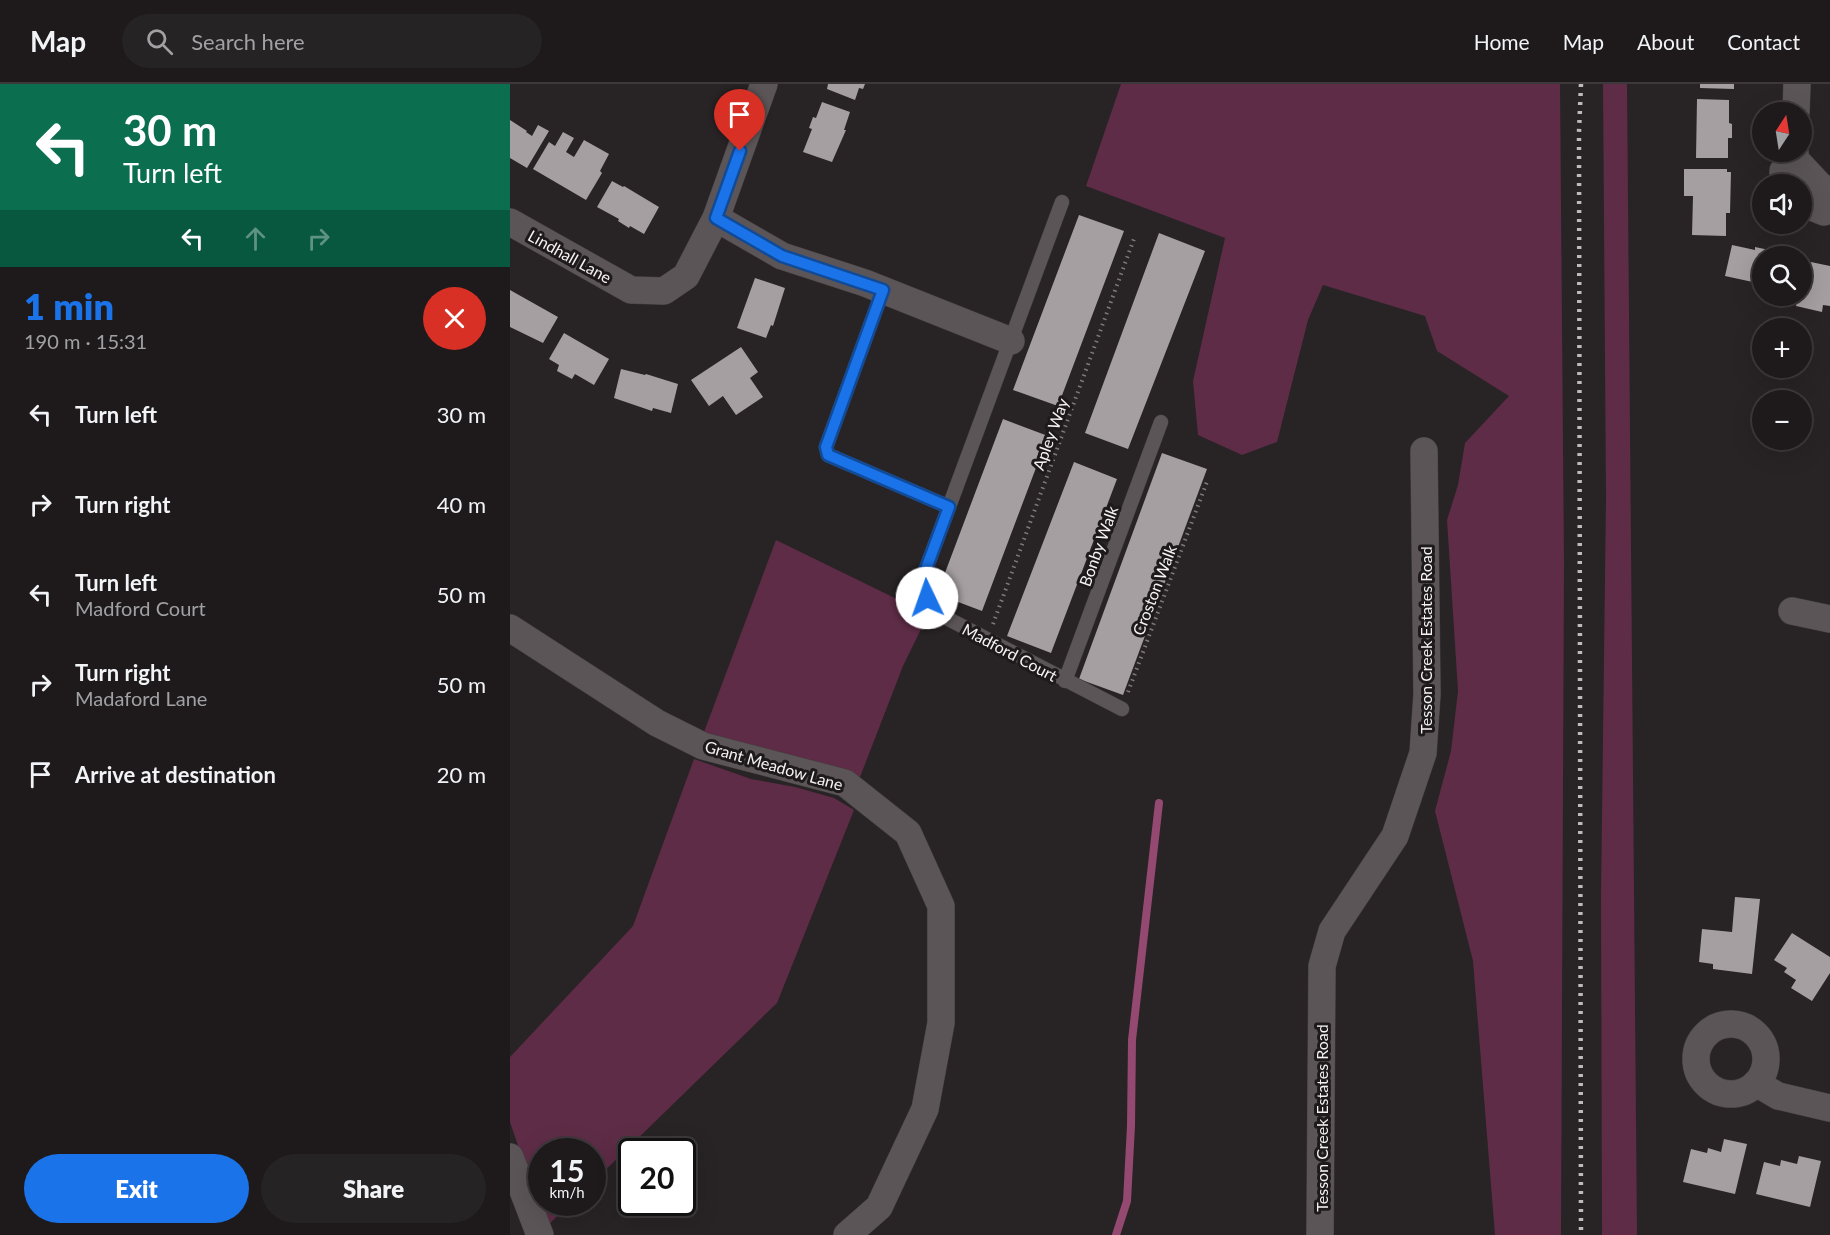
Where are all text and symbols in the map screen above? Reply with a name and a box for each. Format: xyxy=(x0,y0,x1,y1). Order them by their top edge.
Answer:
search box xyxy=(122,14,542,68)
text: Map xyxy=(30,24,86,58)
icon: search xyxy=(143,25,176,58)
text: Search here xyxy=(191,28,305,55)
text: Home xyxy=(1474,29,1530,54)
text: Map xyxy=(1563,29,1604,54)
text: About xyxy=(1637,29,1694,54)
text: Contact xyxy=(1727,29,1800,54)
pin xyxy=(714,89,765,151)
icon: arrive xyxy=(723,98,756,131)
north arrow xyxy=(1752,102,1812,162)
map controls xyxy=(1752,102,1812,450)
text: 30 m xyxy=(123,105,217,155)
icon: left xyxy=(24,108,102,186)
text: Turn left xyxy=(123,156,222,189)
button: sound xyxy=(1752,174,1812,234)
icon: left xyxy=(176,222,209,255)
icon: ahead xyxy=(239,222,272,255)
icon: right xyxy=(302,222,335,255)
street label: Lindhall Lane xyxy=(525,225,615,287)
button: search xyxy=(1752,246,1812,306)
text: 1 min xyxy=(24,284,114,328)
button: close xyxy=(423,287,486,350)
button: + xyxy=(1752,318,1812,378)
text: 190 m · 15:31 xyxy=(24,329,147,353)
button: − xyxy=(1752,390,1812,450)
street label: Apley Way xyxy=(1028,395,1072,473)
icon: left xyxy=(24,398,57,431)
text: Turn left xyxy=(75,401,157,428)
text: 30 m xyxy=(437,401,486,428)
icon: right xyxy=(24,488,57,521)
text: Turn right xyxy=(75,491,170,518)
text: 40 m xyxy=(437,491,486,518)
street label: Bonby Walk xyxy=(1075,502,1122,589)
street label: Croston Walk xyxy=(1128,541,1180,638)
street label: Tesson Creek Estates Road xyxy=(1416,546,1435,734)
position arrow xyxy=(895,566,959,630)
text: Turn left xyxy=(75,569,157,596)
icon: left xyxy=(24,578,57,611)
text: 50 m xyxy=(437,581,486,608)
text: Madford Court xyxy=(75,596,206,620)
street label: Madford Court xyxy=(959,619,1061,685)
text: Turn right xyxy=(75,659,170,686)
icon: right xyxy=(24,668,57,701)
text: 50 m xyxy=(437,671,486,698)
text: Madaford Lane xyxy=(75,686,207,710)
street label: Grant Meadow Lane xyxy=(703,736,845,794)
icon: arrive xyxy=(24,758,57,791)
text: Arrive at destination xyxy=(75,761,276,788)
text: 20 m xyxy=(437,761,486,788)
street label: Tesson Creek Estates Road xyxy=(1312,1024,1331,1212)
speed limit sign: 20 xyxy=(618,1138,696,1216)
text: 15 xyxy=(550,1152,584,1188)
button: Exit xyxy=(24,1154,249,1223)
button: Share xyxy=(261,1154,486,1223)
text: km/h xyxy=(549,1183,585,1201)

